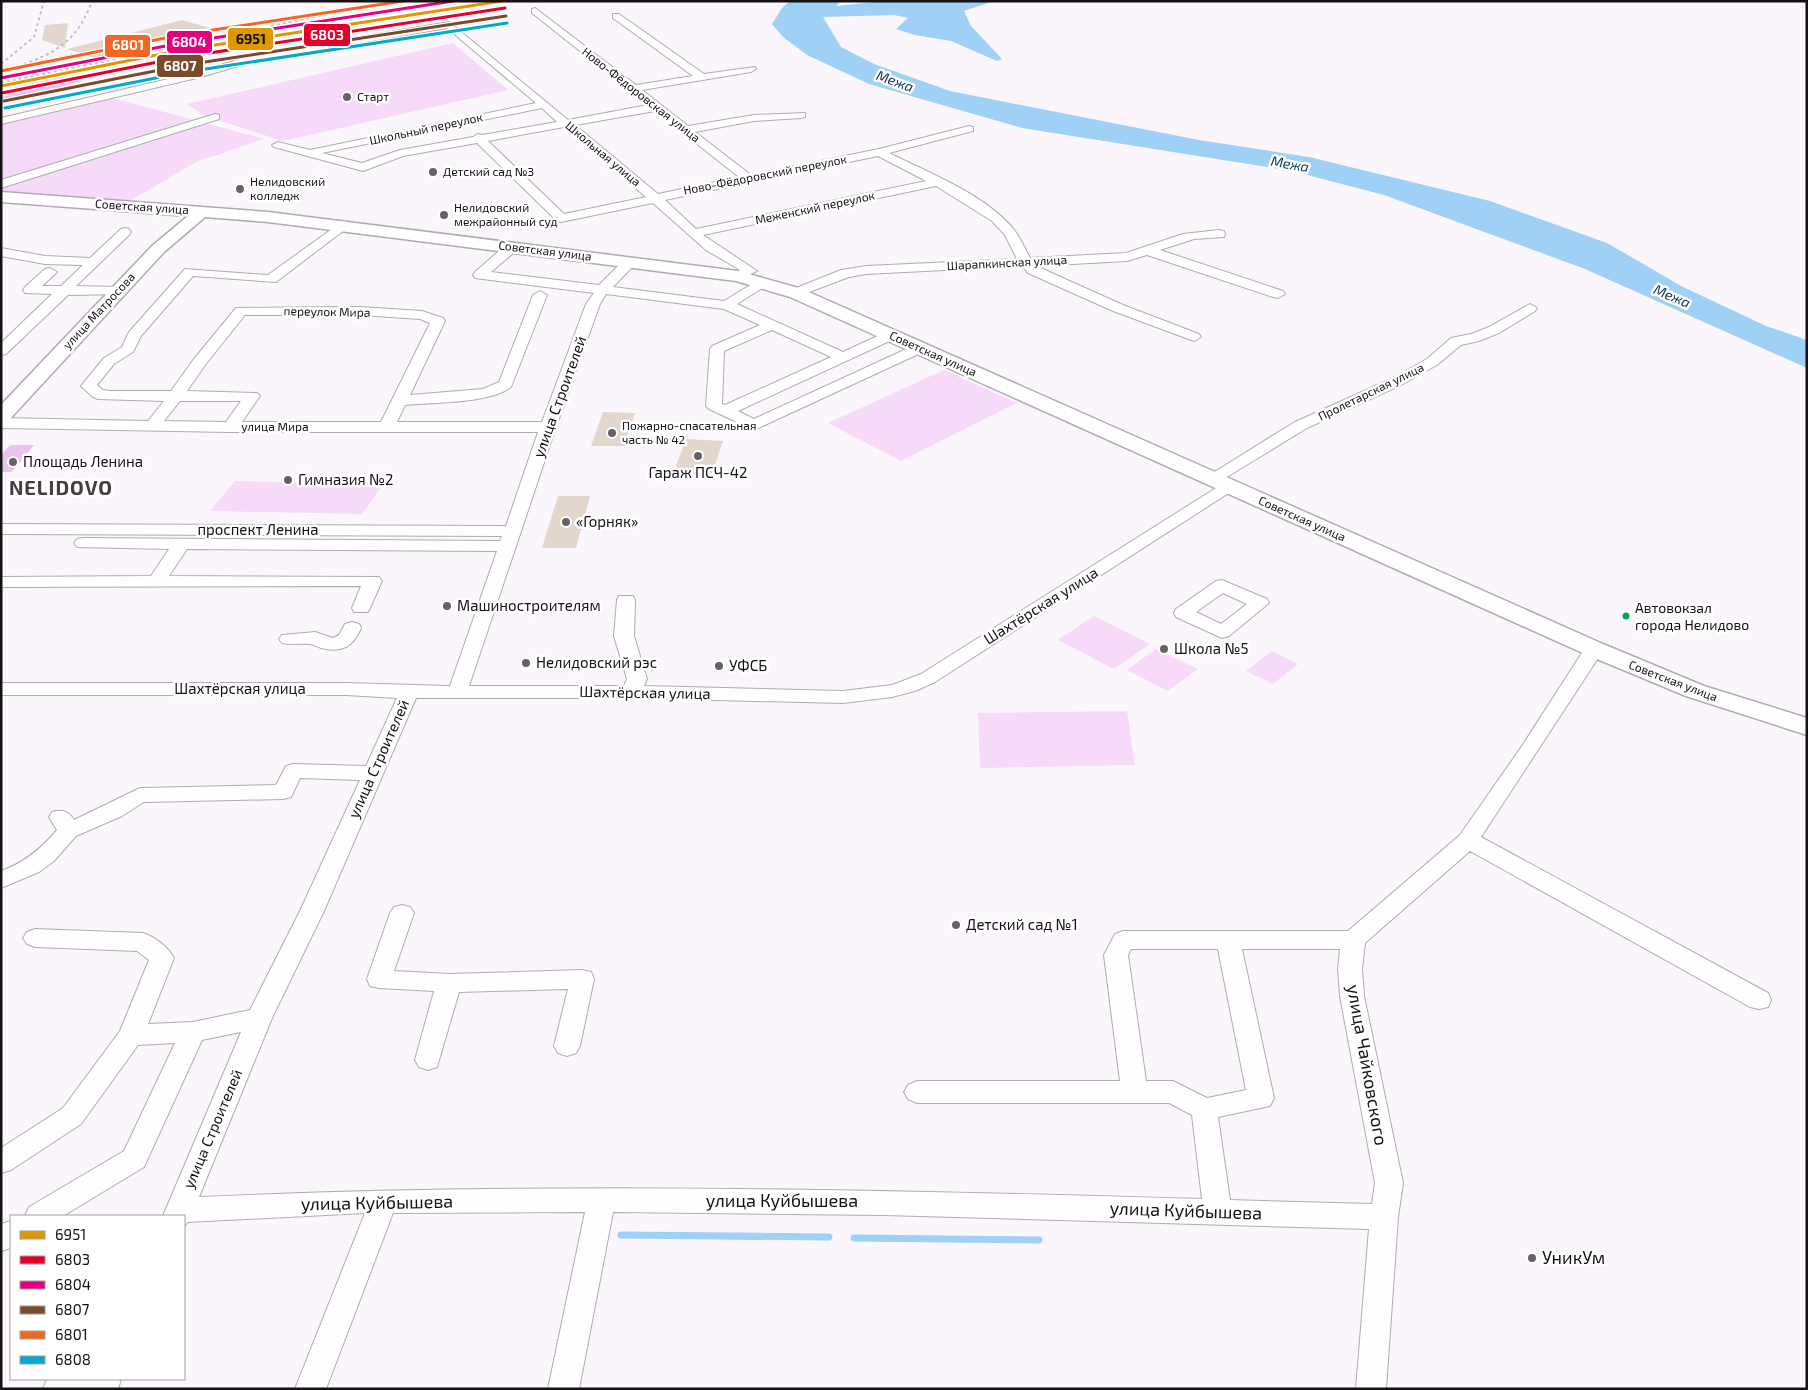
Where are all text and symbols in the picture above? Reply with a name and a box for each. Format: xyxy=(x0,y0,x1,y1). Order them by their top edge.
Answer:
line badge: 6803 xyxy=(303,23,351,47)
text: 6803 xyxy=(310,26,344,43)
line badge: 6951 xyxy=(227,27,274,51)
line badge: 6804 xyxy=(166,30,213,54)
text: 6951 xyxy=(236,30,266,47)
text: 6804 xyxy=(172,33,206,50)
line badge: 6801 xyxy=(104,34,151,58)
text: 6801 xyxy=(112,36,144,53)
street label: Ново-Фёдоровская улица xyxy=(579,44,703,145)
line badge: 6807 xyxy=(156,54,204,78)
text: 6807 xyxy=(163,57,197,74)
water label: Межа xyxy=(874,66,916,95)
place label: Старт xyxy=(357,89,389,103)
marker: Старт xyxy=(341,91,353,103)
street label: Школьный переулок xyxy=(368,109,484,148)
street label: Школьная улица xyxy=(563,118,644,189)
street label: Ново-Фёдоровский переулок xyxy=(682,151,848,198)
water label: Межа xyxy=(1270,152,1310,175)
place label: Детский сад №3 xyxy=(443,164,534,178)
marker: Детский сад №3 xyxy=(427,166,439,178)
place label: Нелидовский колледж xyxy=(250,174,325,202)
marker: Нелидовский колледж xyxy=(234,183,246,195)
street label: Меженский переулок xyxy=(754,187,877,228)
street label: Советская улица xyxy=(95,196,189,217)
place label: Нелидовский межрайонный суд xyxy=(454,200,558,229)
marker: Нелидовский межрайонный суд xyxy=(438,209,450,221)
street label: Советская улица xyxy=(498,237,593,264)
street label: Шарапкинская улица xyxy=(946,252,1067,273)
street label: улица Матросова xyxy=(59,269,138,352)
water label: Межа xyxy=(1651,280,1693,311)
street label: переулок Мира xyxy=(284,303,370,320)
street label: Советская улица xyxy=(887,328,979,379)
street label: улица Строителей xyxy=(529,333,590,460)
street label: Пролетарская улица xyxy=(1315,359,1426,424)
place label: Пожарно-спасательная часть № 42 xyxy=(622,418,756,446)
street label: улица Мира xyxy=(241,419,309,434)
marker: Пожарно-спасательная часть № 42 xyxy=(606,427,618,439)
marker: Гараж ПСЧ-42 xyxy=(692,450,704,462)
place label: Площадь Ленина xyxy=(23,452,143,470)
marker: Площадь Ленина xyxy=(7,456,19,468)
place label: Гараж ПСЧ-42 xyxy=(649,463,747,481)
place label: Гимназия №2 xyxy=(298,470,393,488)
marker: Гимназия №2 xyxy=(282,474,294,486)
district label: NELIDOVO xyxy=(9,475,113,499)
street label: Советская улица xyxy=(1256,493,1348,544)
place label: «Горняк» xyxy=(576,512,638,530)
marker: «Горняк» xyxy=(560,516,572,528)
street label: проспект Ленина xyxy=(197,520,319,538)
street label: Шахтёрская улица xyxy=(980,563,1101,648)
place label: Машиностроителям xyxy=(457,596,601,614)
place label: Автовокзал города Нелидово xyxy=(1635,599,1749,633)
marker: Машиностроителям xyxy=(441,600,453,612)
marker: Автовокзал города Нелидово xyxy=(1621,611,1631,621)
place label: Школа №5 xyxy=(1174,639,1248,657)
marker: Школа №5 xyxy=(1158,643,1170,655)
place label: Нелидовский рэс xyxy=(536,653,657,671)
place label: УФСБ xyxy=(729,656,767,674)
marker: Нелидовский рэс xyxy=(520,657,532,669)
street label: Советская улица xyxy=(1627,657,1720,704)
marker: УФСБ xyxy=(713,660,725,672)
street label: Шахтёрская улица xyxy=(174,679,306,698)
street label: Шахтёрская улица xyxy=(579,682,711,703)
street label: улица Строителей xyxy=(344,697,413,821)
place label: Детский сад №1 xyxy=(966,915,1078,933)
marker: Детский сад №1 xyxy=(950,919,962,931)
street label: улица Чайковского xyxy=(1343,983,1393,1147)
street label: улица Строителей xyxy=(179,1066,246,1191)
street label: улица Куйбышева xyxy=(706,1189,858,1211)
street label: улица Куйбышева xyxy=(301,1190,453,1214)
street label: улица Куйбышева xyxy=(1109,1196,1263,1224)
legend xyxy=(10,1215,185,1380)
text: 6951 xyxy=(55,1225,86,1243)
place label: УникУм xyxy=(1542,1246,1605,1268)
text: 6803 xyxy=(55,1250,90,1268)
marker: УникУм xyxy=(1526,1252,1538,1264)
text: 6804 xyxy=(55,1275,91,1293)
text: 6807 xyxy=(55,1300,90,1318)
text: 6801 xyxy=(55,1325,88,1343)
text: 6808 xyxy=(55,1350,91,1368)

